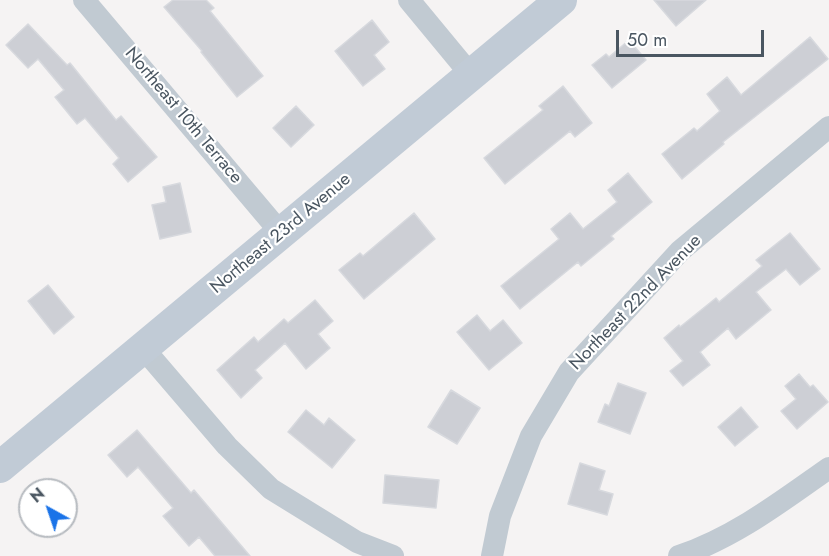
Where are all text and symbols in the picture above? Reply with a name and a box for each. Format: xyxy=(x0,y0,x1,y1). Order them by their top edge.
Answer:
scale bar xyxy=(619,18,768,56)
text: 50 m xyxy=(627,27,667,53)
street label: Northeast 10th Terrace xyxy=(120,43,246,189)
street label: Northeast 23rd Avenue xyxy=(206,169,356,299)
street label: Northeast 22nd Avenue xyxy=(566,231,706,375)
north arrow xyxy=(18,478,78,538)
text: N xyxy=(25,482,50,508)

